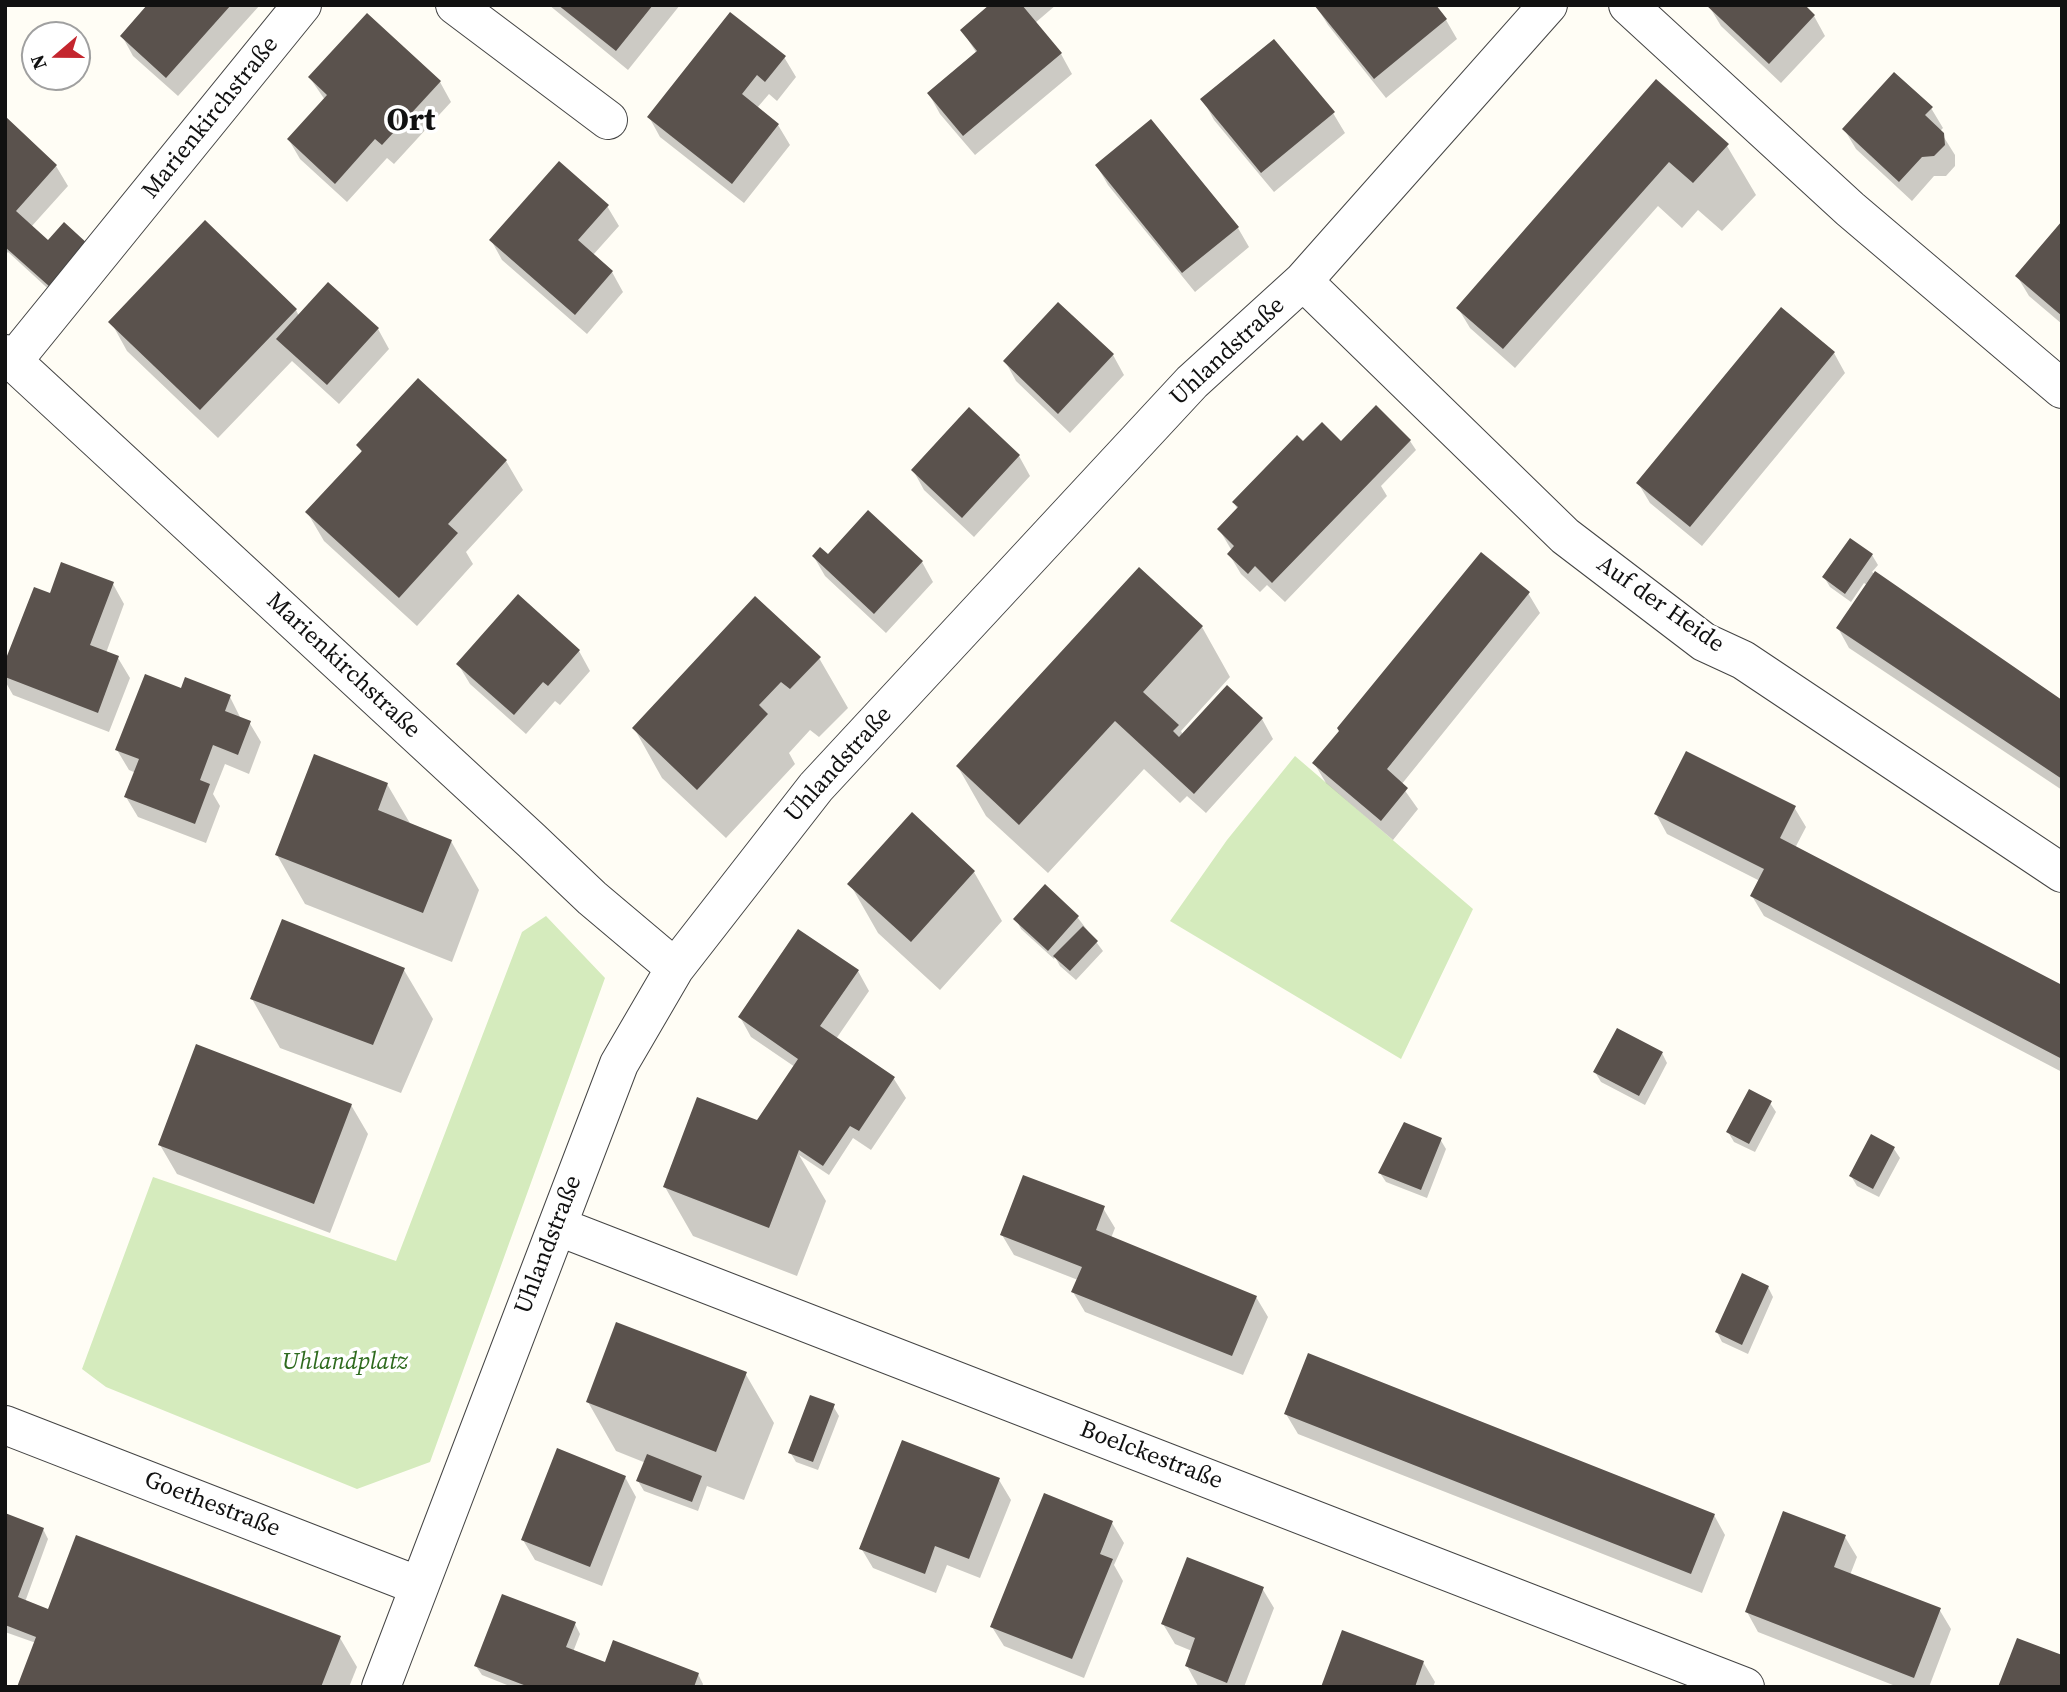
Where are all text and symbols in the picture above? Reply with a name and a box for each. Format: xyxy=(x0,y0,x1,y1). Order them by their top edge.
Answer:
north arrow xyxy=(21,21,91,91)
street label: Marienkirchstraße xyxy=(137,31,285,205)
text: N xyxy=(24,52,53,73)
district label: Ort xyxy=(387,103,435,141)
street label: Uhlandstraße xyxy=(1165,292,1291,412)
street label: Auf der Heide xyxy=(1591,551,1729,659)
street label: Marienkirchstraße xyxy=(260,587,426,745)
street label: Uhlandstraße xyxy=(780,701,898,829)
street label: Uhlandstraße xyxy=(509,1172,589,1318)
park label: Uhlandplatz xyxy=(282,1349,408,1377)
street label: Boelckestraße xyxy=(1076,1416,1226,1496)
street label: Goethestraße xyxy=(140,1466,284,1544)

